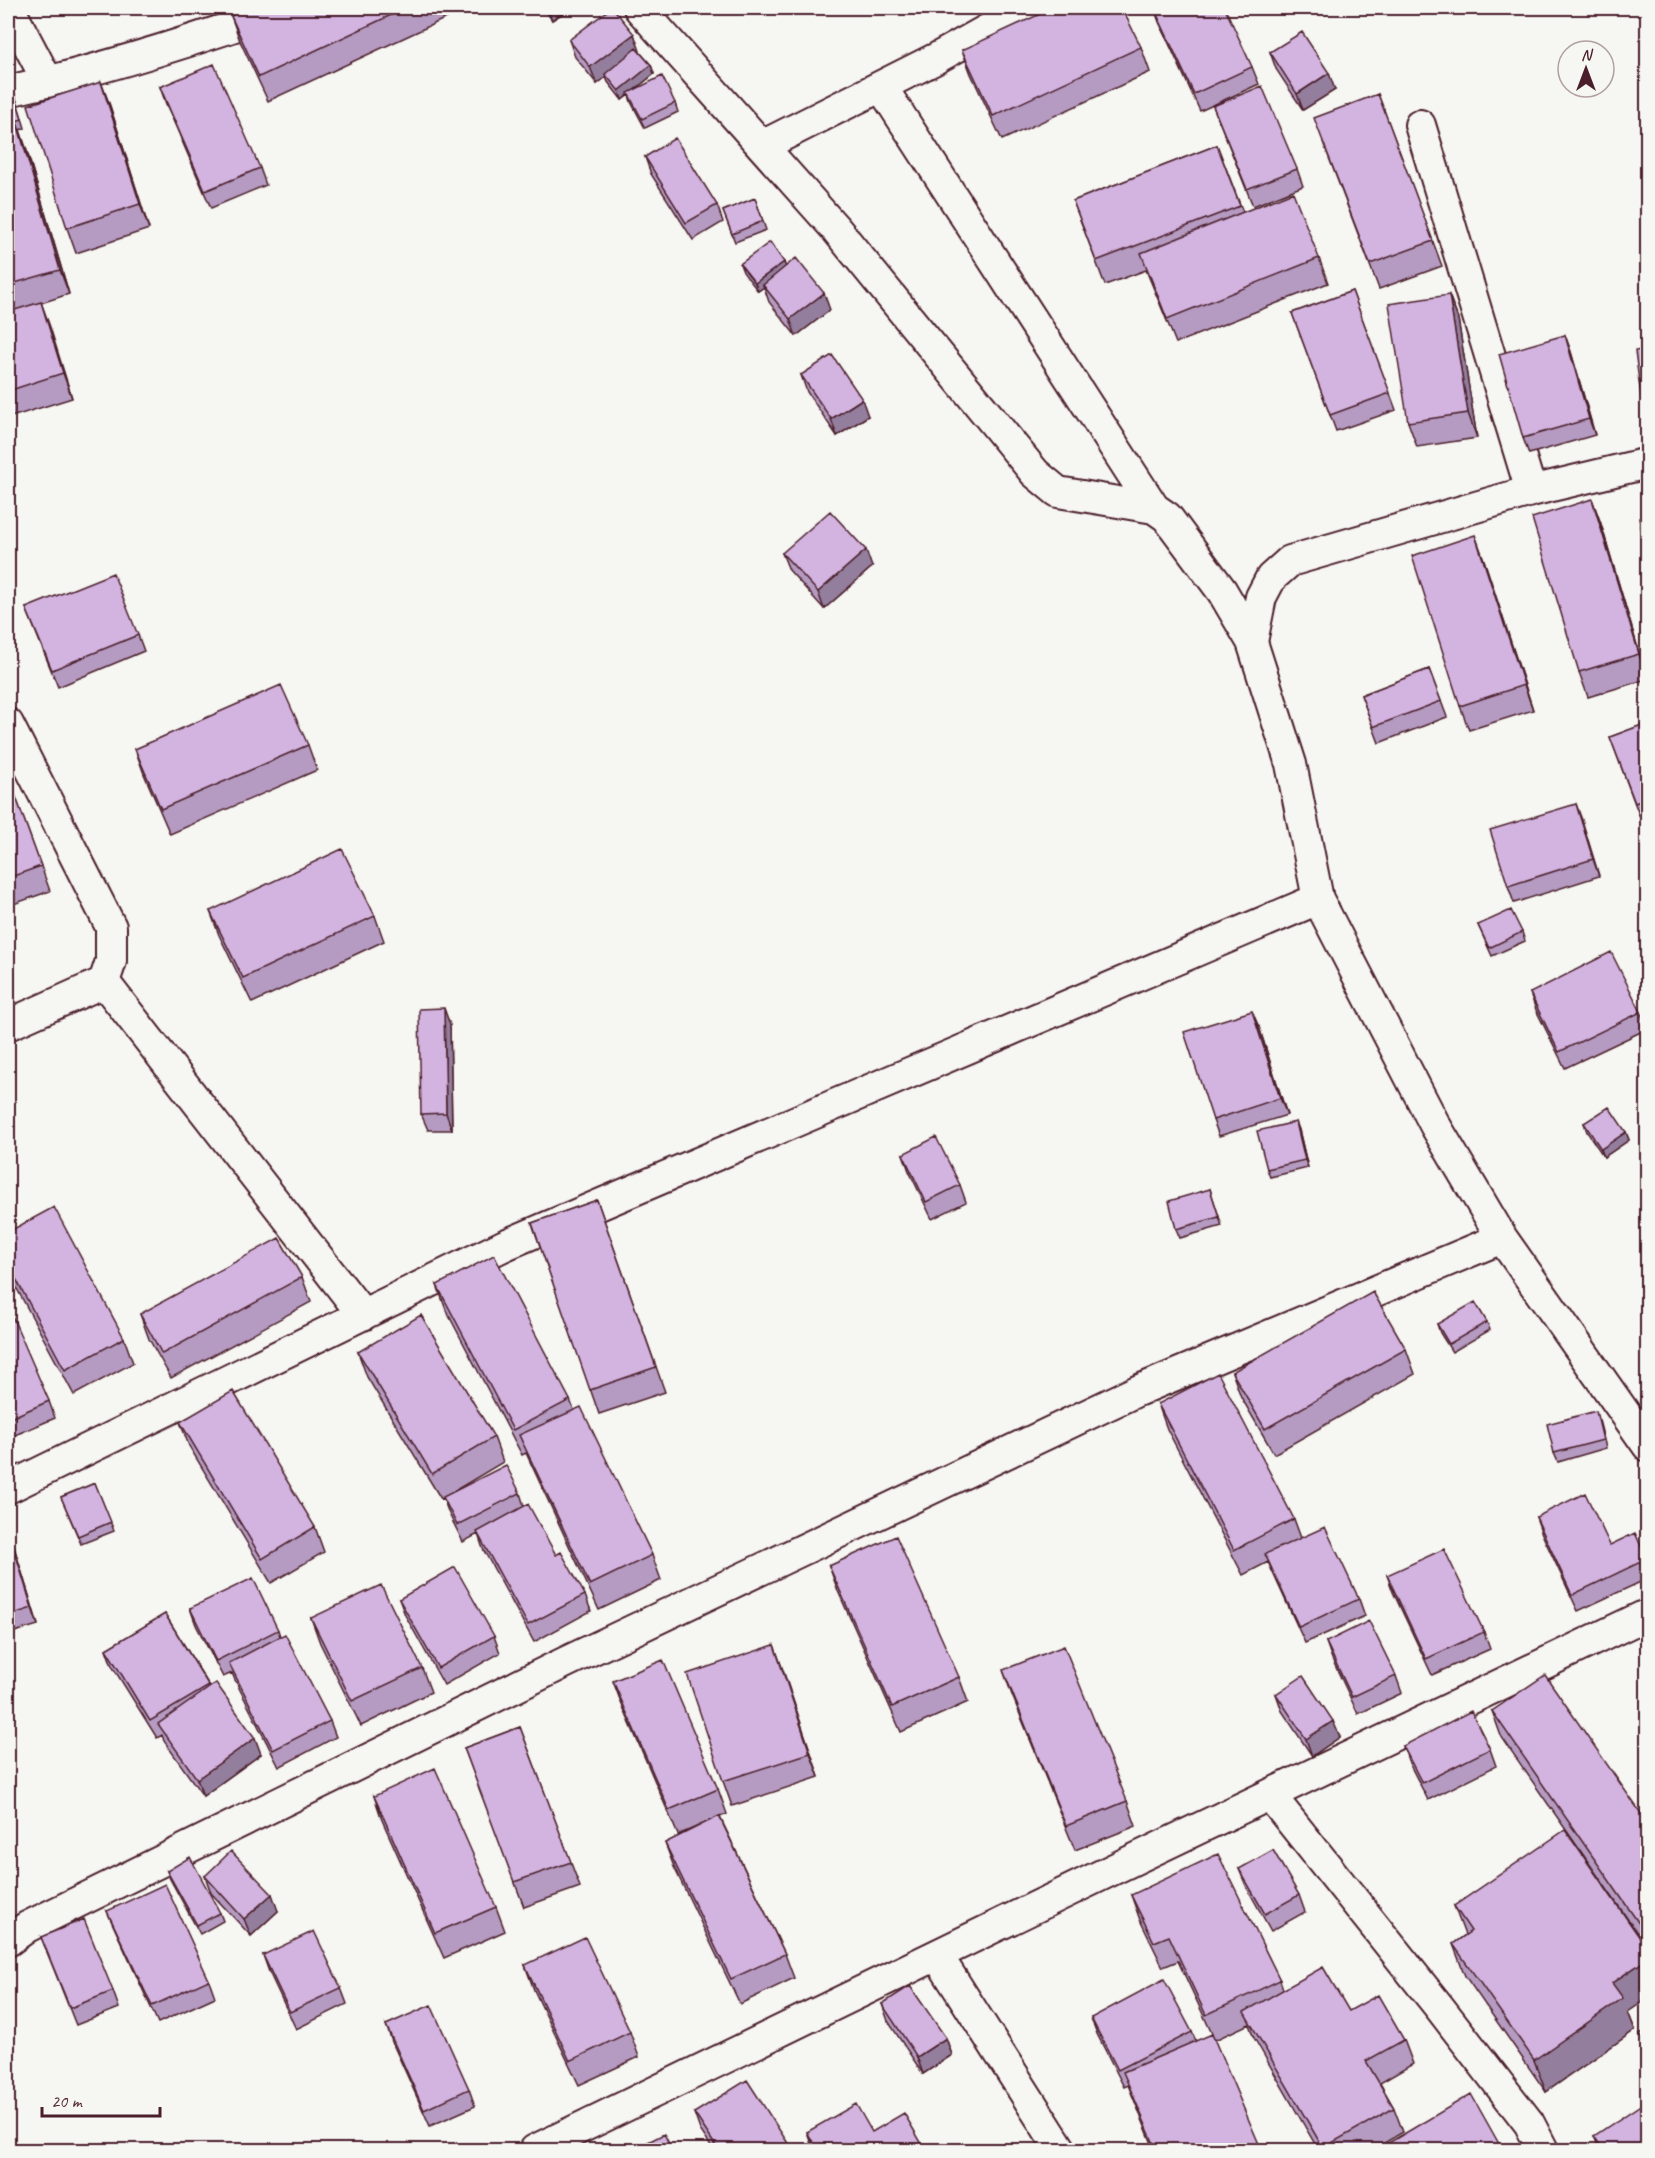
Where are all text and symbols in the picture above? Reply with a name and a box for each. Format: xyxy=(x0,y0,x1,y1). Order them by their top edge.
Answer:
north arrow xyxy=(1556,39,1616,99)
text: N xyxy=(1581,45,1594,65)
scale bar xyxy=(42,2080,160,2118)
text: 20 m xyxy=(51,2090,84,2112)

